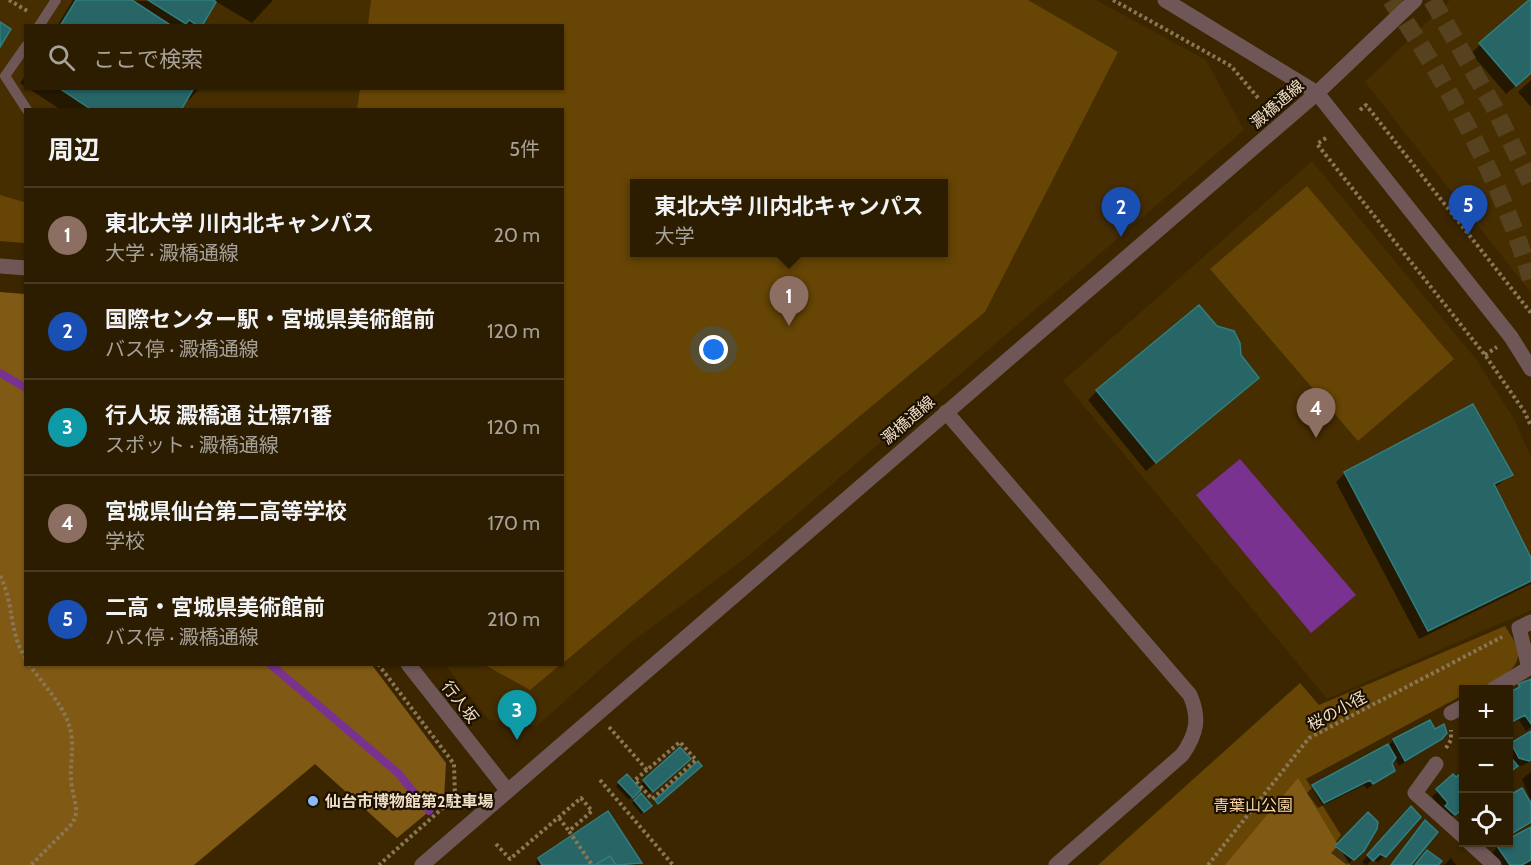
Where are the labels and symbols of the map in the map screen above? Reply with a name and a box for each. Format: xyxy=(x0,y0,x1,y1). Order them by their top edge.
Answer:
street label: 澱橋通線 xyxy=(1247,76,1307,132)
pin: 5 xyxy=(1448,186,1488,235)
pin: 2 xyxy=(1102,188,1140,237)
pin: 1 xyxy=(770,276,808,326)
your location xyxy=(699,335,728,364)
pin: 4 xyxy=(1296,388,1336,438)
street label: 澱橋通線 xyxy=(878,392,938,448)
street label: 行人坂 xyxy=(438,677,482,727)
street label: 桜の小径 xyxy=(1304,688,1370,734)
pin: 3 xyxy=(498,690,536,740)
place label: 仙台市博物館第2駐車場 xyxy=(324,792,493,811)
marker: 仙台市博物館第2駐車場 xyxy=(306,794,320,808)
park label: 青葉山公園 xyxy=(1213,796,1293,815)

